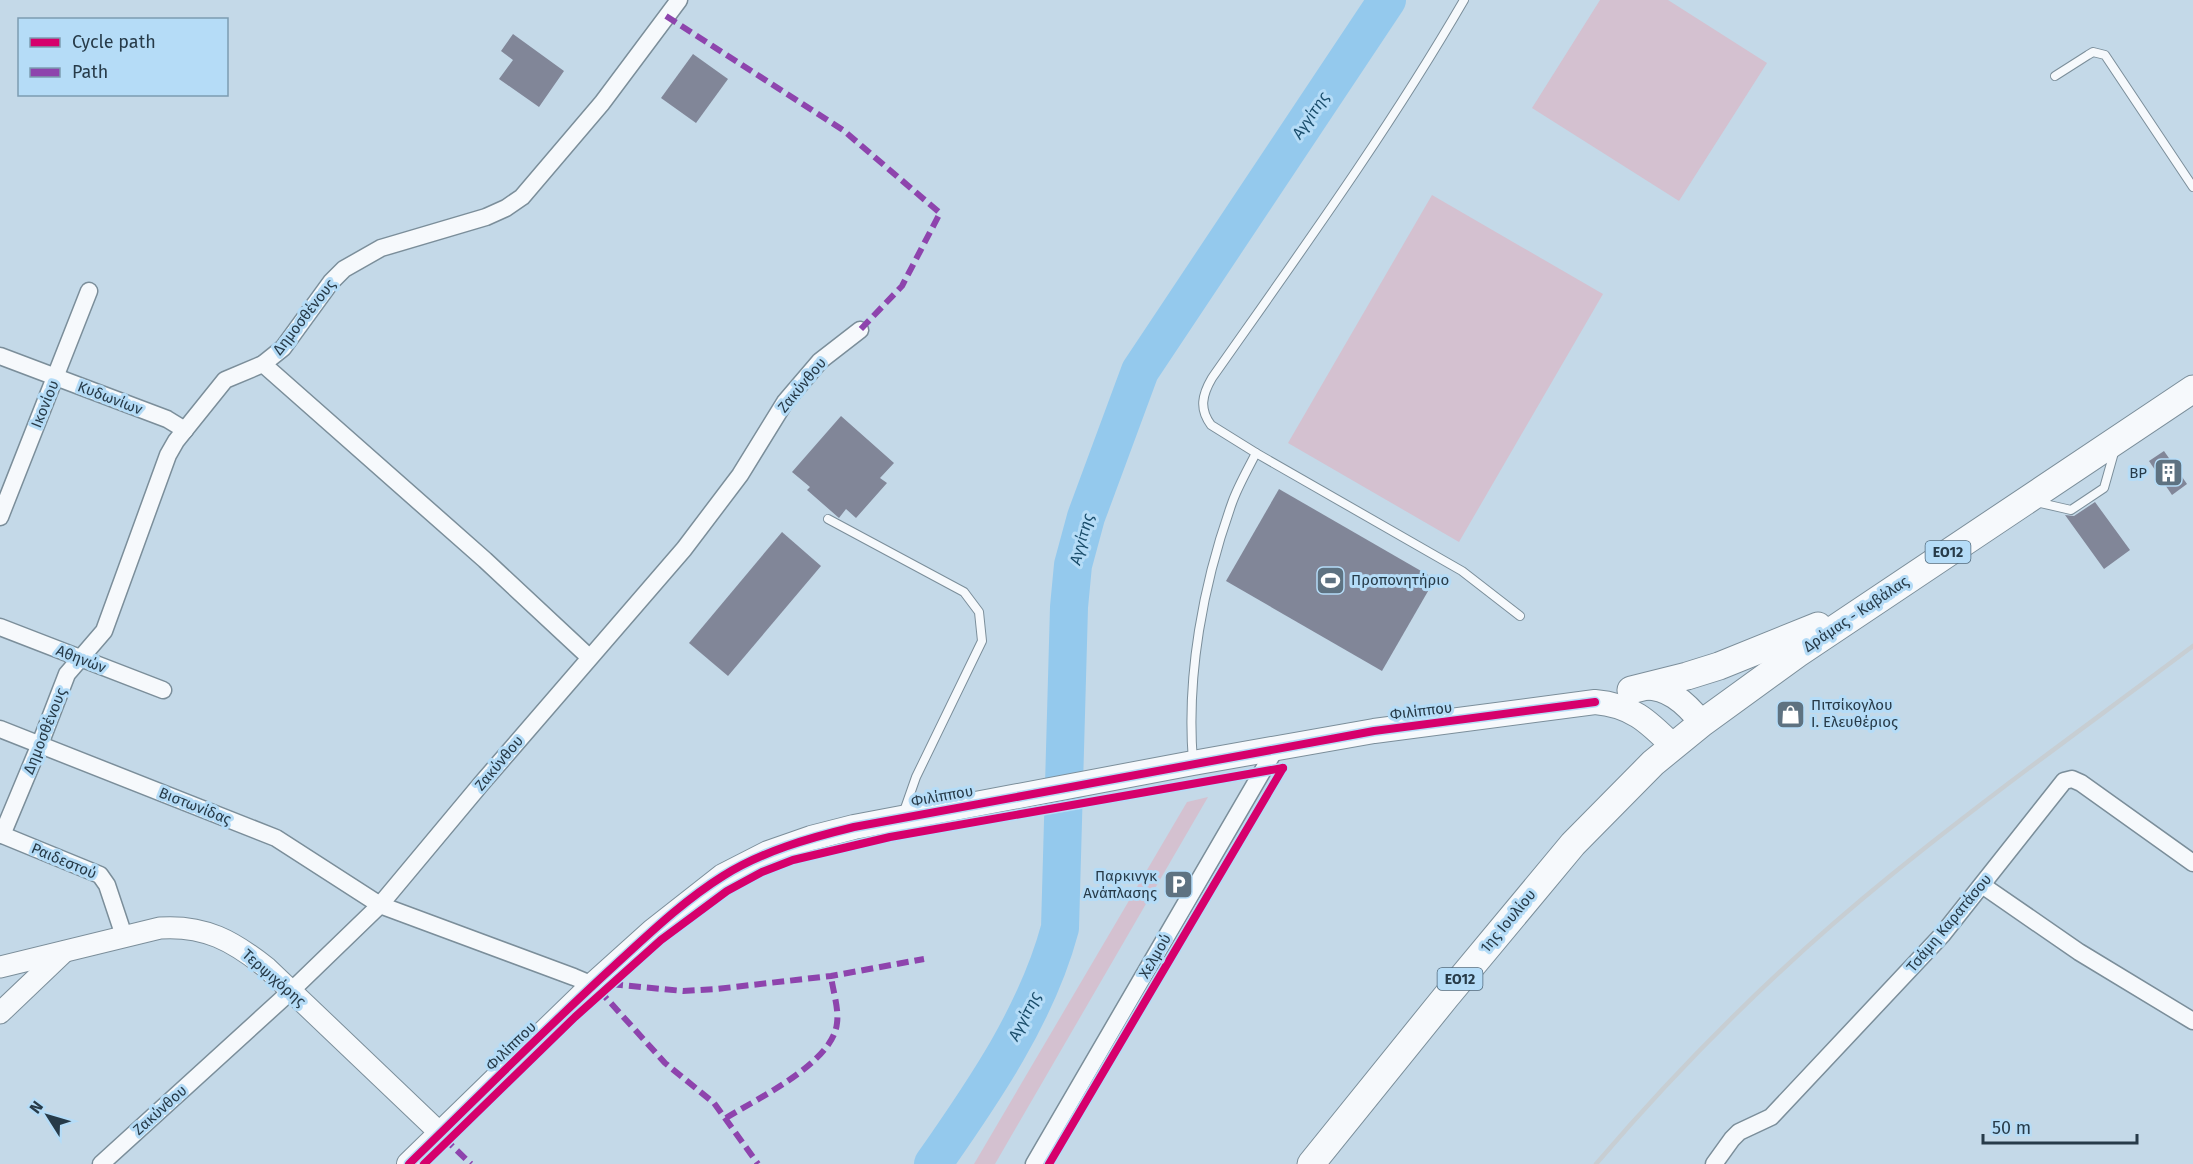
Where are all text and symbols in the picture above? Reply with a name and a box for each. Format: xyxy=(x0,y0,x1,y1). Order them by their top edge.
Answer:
legend xyxy=(18,18,228,96)
text: Cycle path xyxy=(72,31,156,53)
text: Path xyxy=(72,61,108,83)
water label: Αγγίτης xyxy=(1287,88,1333,143)
street label: Δημοσθένους xyxy=(269,276,339,358)
street label: Ζακύνθου xyxy=(774,354,830,416)
street label: Κυδωνίων xyxy=(75,377,146,419)
street label: Ικονίου xyxy=(27,378,63,430)
building icon: BP xyxy=(2152,457,2184,489)
place label: BP xyxy=(2129,464,2147,482)
water label: Αγγίτης xyxy=(1065,511,1098,568)
road number: ΕΟ12 xyxy=(1926,541,1970,563)
sports icon: Προπονητήριο xyxy=(1314,564,1346,596)
place label: Προπονητήριο xyxy=(1351,571,1449,589)
street label: Δράμας - Καβάλας xyxy=(1800,572,1912,656)
street label: Αθηνών xyxy=(54,641,109,677)
street label: Δημοσθένους xyxy=(20,685,70,777)
place label: Πιτσίκογλου Ι. Ελευθέριος xyxy=(1811,696,1898,731)
street label: Φιλίππου xyxy=(1389,698,1453,724)
shop icon: Πιτσίκογλου Ι. Ελευθέριος xyxy=(1774,698,1806,730)
street label: Ζακύνθου xyxy=(471,732,527,794)
street label: Φιλίππου xyxy=(909,782,975,810)
street label: Βιστωνίδας xyxy=(156,783,234,829)
street label: Ραιδεστού xyxy=(29,839,99,883)
place label: Παρκινγκ Ανάπλασης xyxy=(1083,867,1157,902)
parking icon: Παρκινγκ Ανάπλασης xyxy=(1162,869,1194,901)
street label: Τσάμη Καρατάσου xyxy=(1903,870,1995,976)
street label: 1ης Ιουλίου xyxy=(1476,886,1540,956)
street label: Χελμού xyxy=(1135,931,1175,981)
street label: Τερψιχόρης xyxy=(239,946,309,1010)
road number: ΕΟ12 xyxy=(1438,968,1482,990)
water label: Αγγίτης xyxy=(1004,988,1045,1045)
street label: Φιλίππου xyxy=(482,1018,540,1074)
street label: Ζακύνθου xyxy=(129,1081,191,1139)
north arrow xyxy=(18,1086,78,1146)
text: N xyxy=(26,1097,47,1117)
scale bar xyxy=(1983,1107,2138,1145)
text: 50 m xyxy=(1992,1117,2031,1139)

